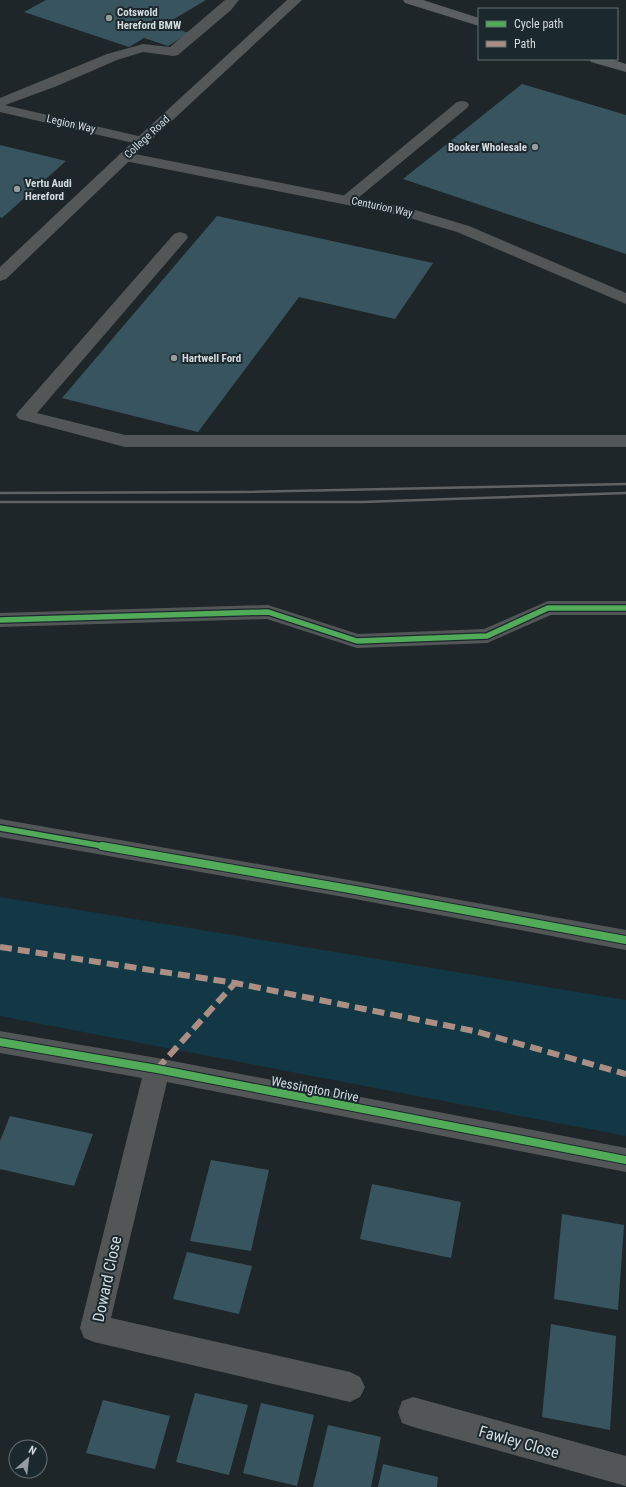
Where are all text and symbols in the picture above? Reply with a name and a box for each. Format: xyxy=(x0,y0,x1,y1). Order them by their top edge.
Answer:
place label: Cotswold Hereford BMW xyxy=(117,6,182,32)
legend xyxy=(478,8,618,60)
marker: Cotswold Hereford BMW xyxy=(104,13,114,23)
text: Cycle path xyxy=(514,17,564,31)
text: Path xyxy=(514,37,536,51)
street label: Legion Way xyxy=(45,112,97,136)
street label: College Road xyxy=(122,113,172,161)
place label: Booker Wholesale xyxy=(448,141,527,154)
marker: Booker Wholesale xyxy=(530,142,540,152)
place label: Vertu Audi Hereford xyxy=(25,177,72,203)
marker: Vertu Audi Hereford xyxy=(12,184,22,194)
street label: Centurion Way xyxy=(350,194,414,220)
place label: Hartwell Ford xyxy=(182,352,241,365)
marker: Hartwell Ford xyxy=(169,353,179,363)
street label: Wessington Drive xyxy=(270,1073,360,1105)
street label: Doward Close xyxy=(89,1234,125,1324)
street label: Fawley Close xyxy=(477,1422,561,1462)
north arrow xyxy=(8,1439,48,1479)
text: N xyxy=(26,1443,39,1458)

